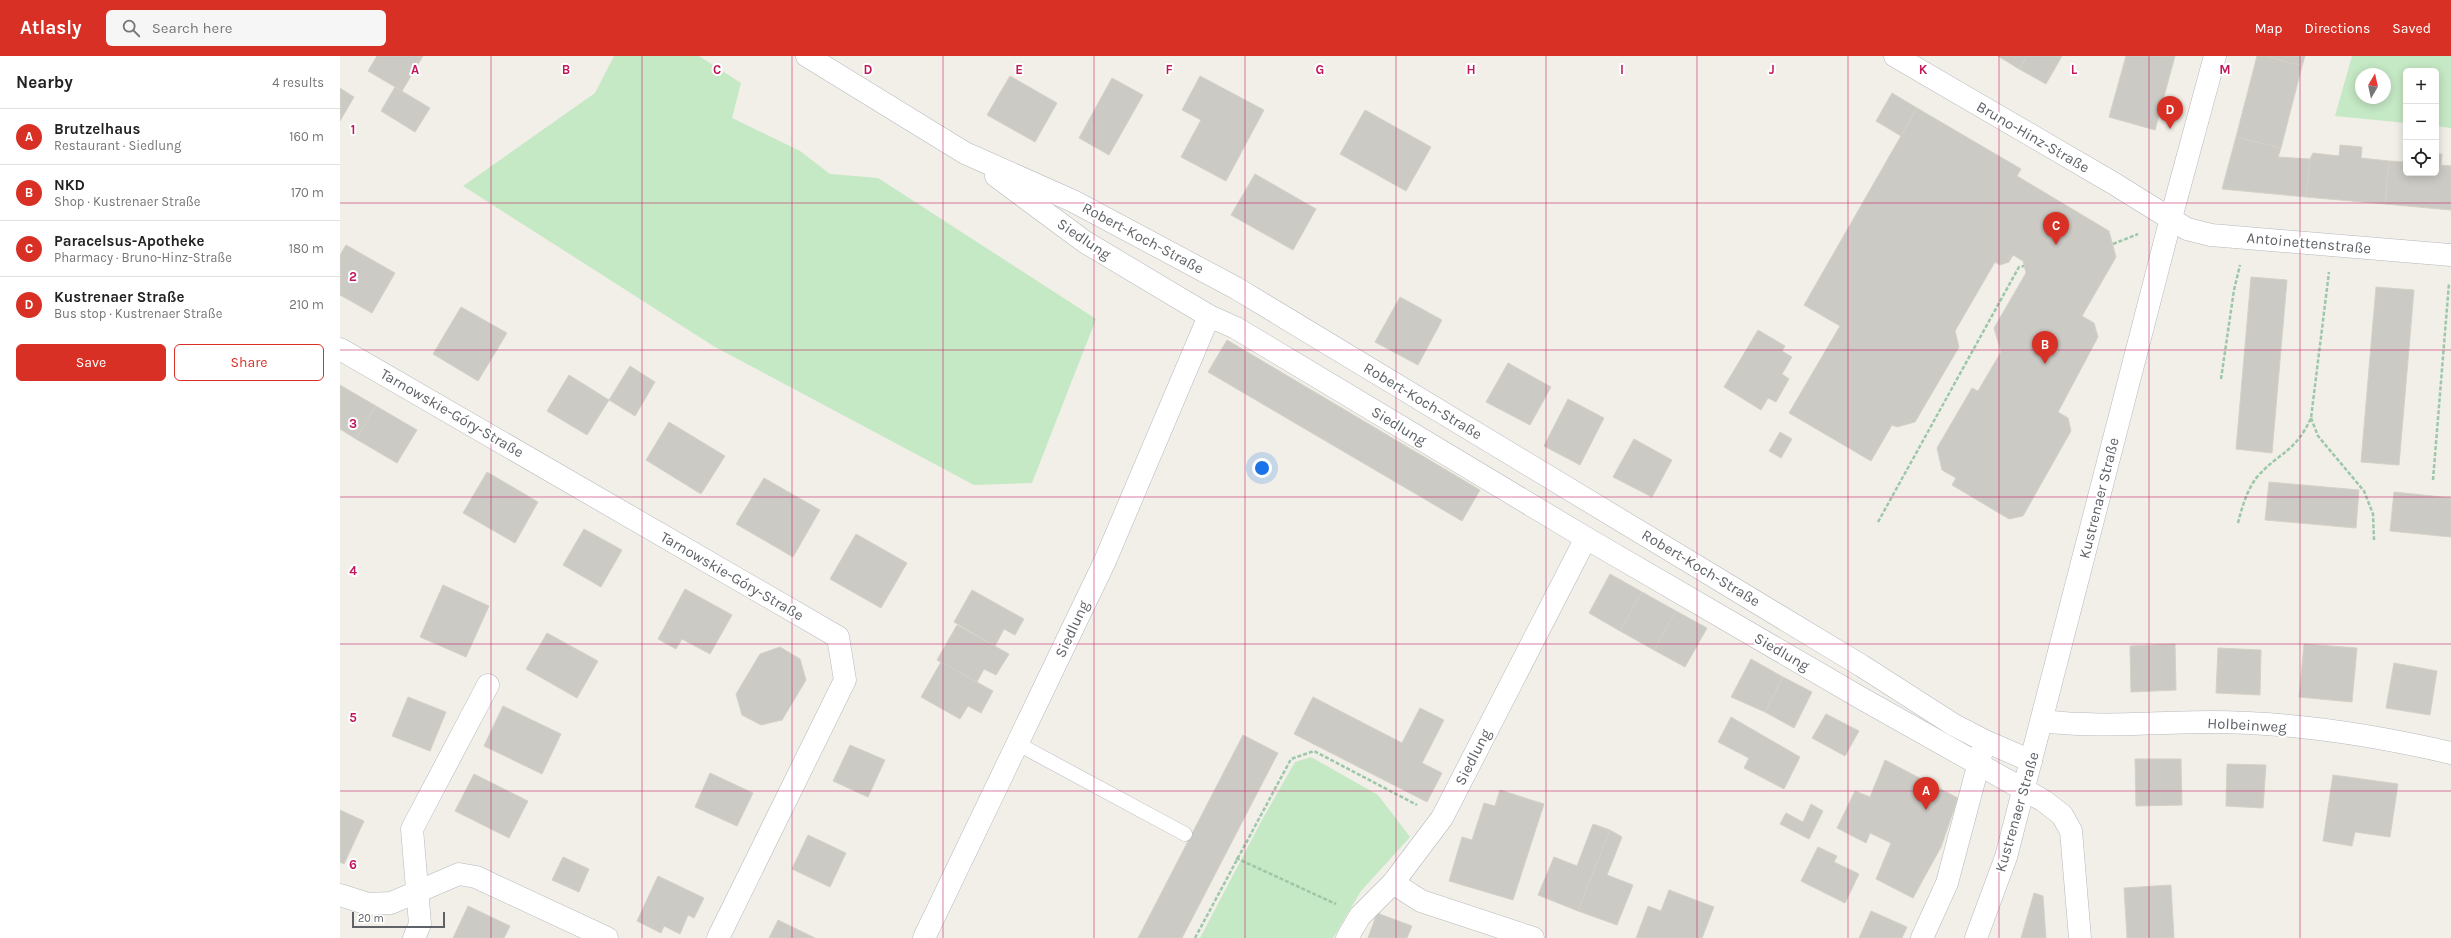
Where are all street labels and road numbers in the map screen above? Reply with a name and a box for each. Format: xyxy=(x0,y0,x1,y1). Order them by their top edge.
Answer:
street label: Bruno-Hinz-Straße xyxy=(1973,97,2093,177)
street label: Robert-Koch-Straße xyxy=(1079,198,1207,278)
street label: Siedlung xyxy=(1054,215,1115,264)
street label: Antoinettenstraße xyxy=(2246,229,2372,257)
street label: Robert-Koch-Straße xyxy=(1361,359,1485,443)
street label: Tarnowskie-Góry-Straße xyxy=(377,365,527,461)
street label: Siedlung xyxy=(1368,403,1430,450)
street label: Kustrenaer Straße xyxy=(2075,436,2123,560)
street label: Robert-Koch-Straße xyxy=(1639,526,1763,610)
street label: Tarnowskie-Góry-Straße xyxy=(657,528,807,624)
street label: Siedlung xyxy=(1051,597,1093,660)
street label: Siedlung xyxy=(1751,629,1813,675)
street label: Holbeinweg xyxy=(2207,714,2288,736)
street label: Siedlung xyxy=(1451,725,1495,788)
street label: Kustrenaer Straße xyxy=(1991,750,2043,874)

